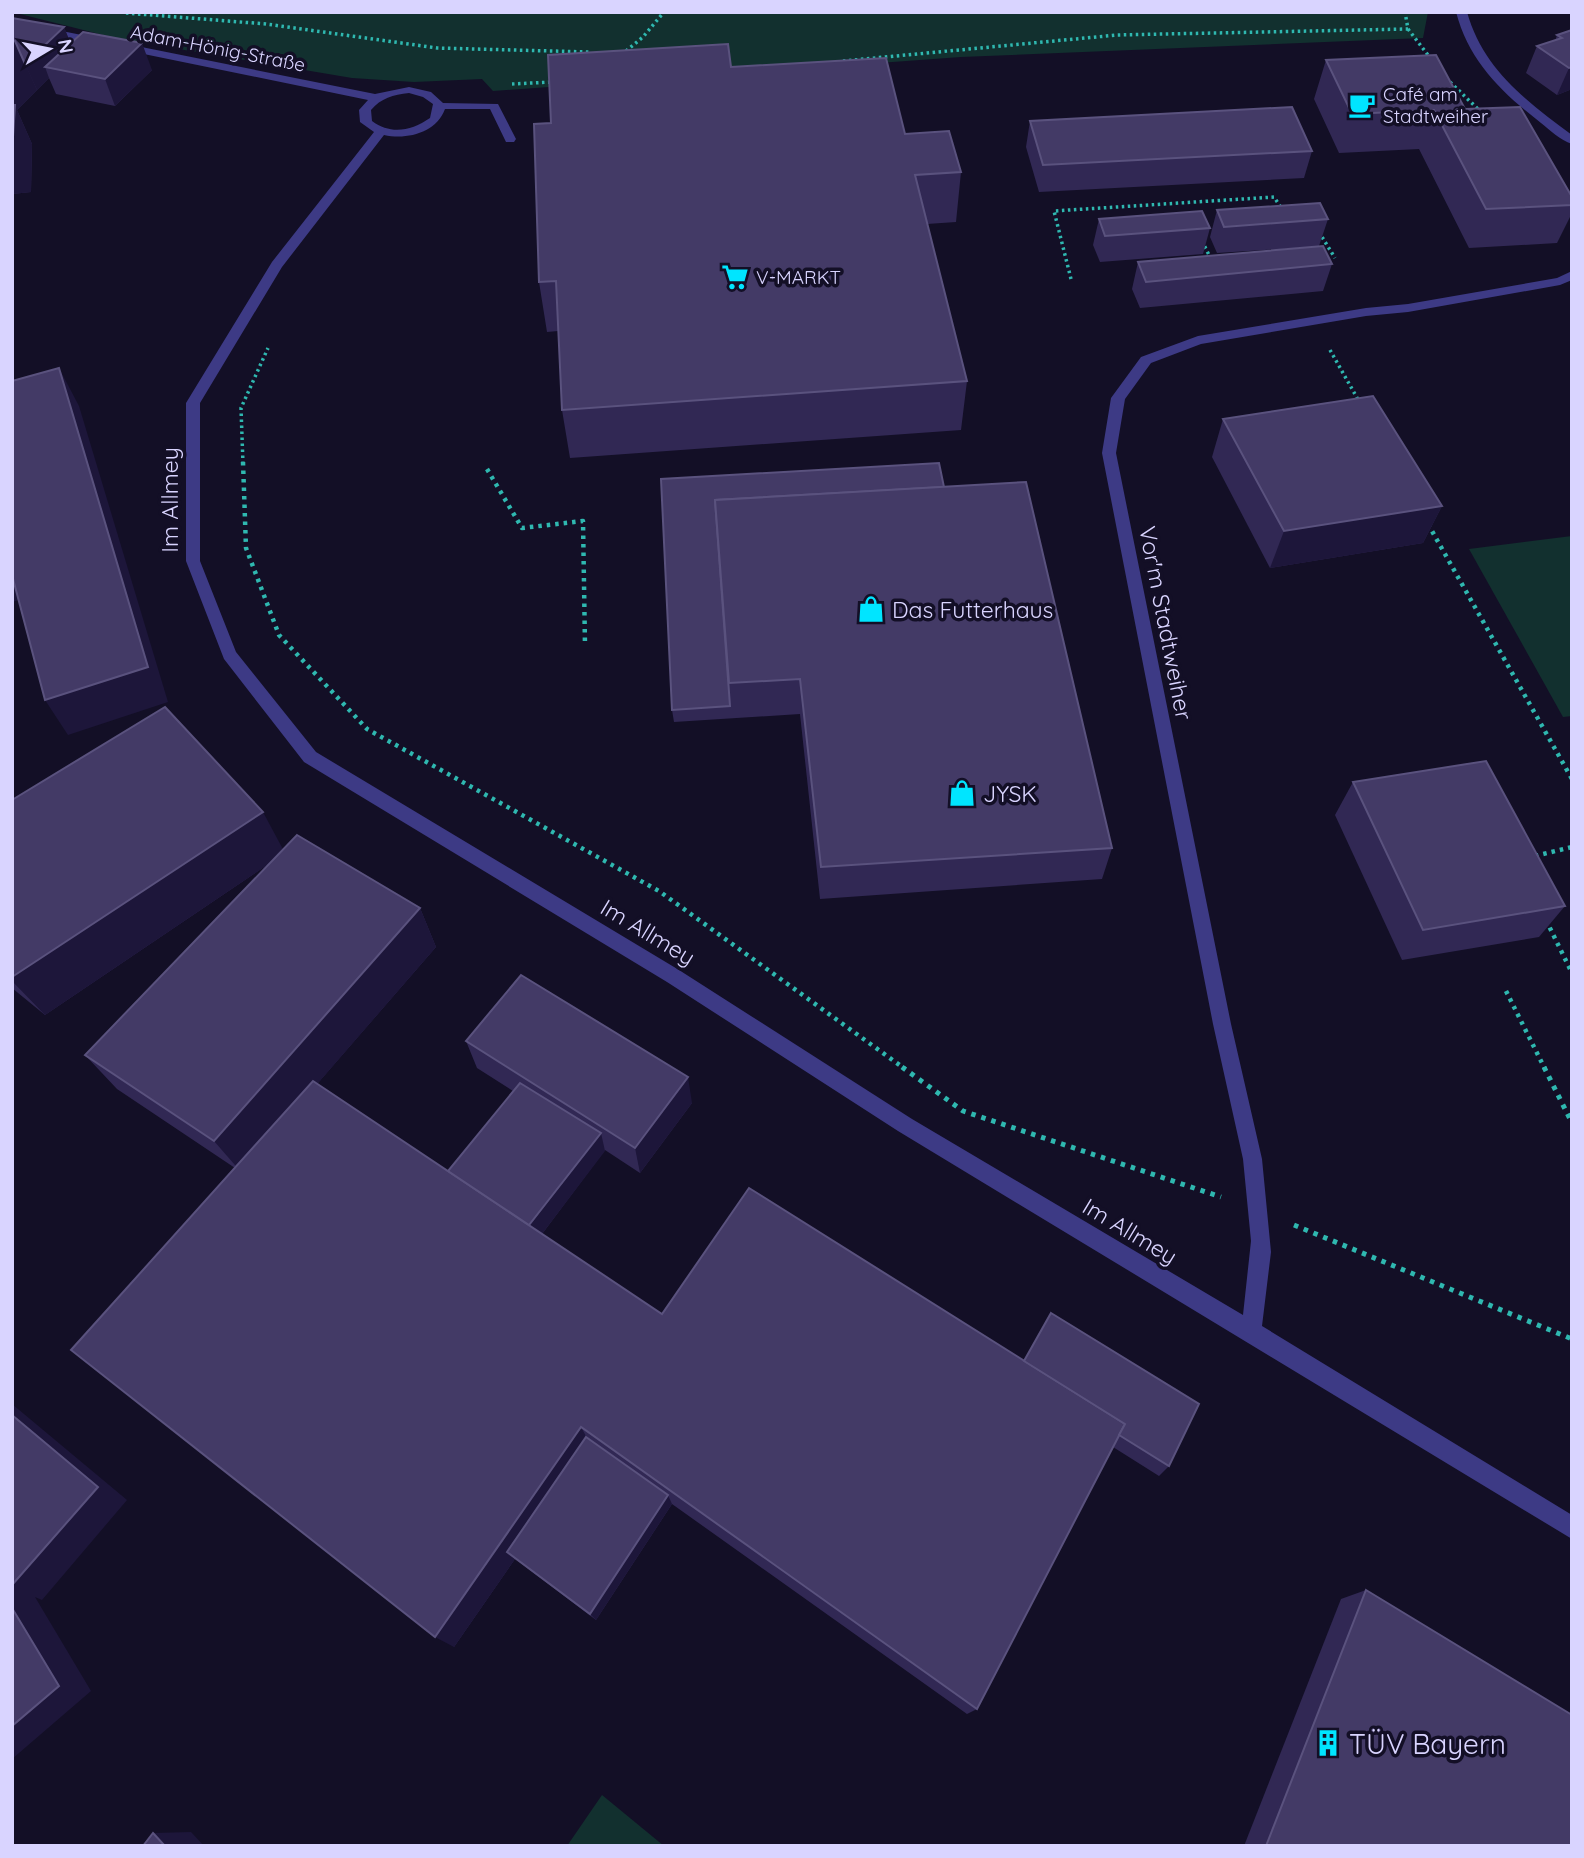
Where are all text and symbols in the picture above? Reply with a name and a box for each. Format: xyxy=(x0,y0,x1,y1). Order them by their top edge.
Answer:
north arrow xyxy=(14,14,84,84)
street label: Adam-Hönig-Straße xyxy=(129,19,307,77)
text: N xyxy=(53,37,79,55)
place label: Café am Stadtweiher xyxy=(1383,82,1489,128)
cafe icon: Café am Stadtweiher xyxy=(1347,90,1377,120)
supermarket icon: V-MARKT xyxy=(720,262,750,292)
place label: V-MARKT xyxy=(756,265,841,289)
street label: Im Allmey xyxy=(155,447,184,553)
street label: Vor'm Stadtweiher xyxy=(1133,524,1199,722)
shop icon: Das Futterhaus xyxy=(856,594,886,624)
place label: Das Futterhaus xyxy=(892,595,1053,624)
shop icon: JYSK xyxy=(947,778,977,808)
place label: JYSK xyxy=(983,779,1037,808)
street label: Im Allmey xyxy=(595,892,701,972)
street label: Im Allmey xyxy=(1077,1191,1183,1271)
place label: TÜV Bayern xyxy=(1349,1726,1506,1761)
building icon: TÜV Bayern xyxy=(1313,1728,1343,1758)

